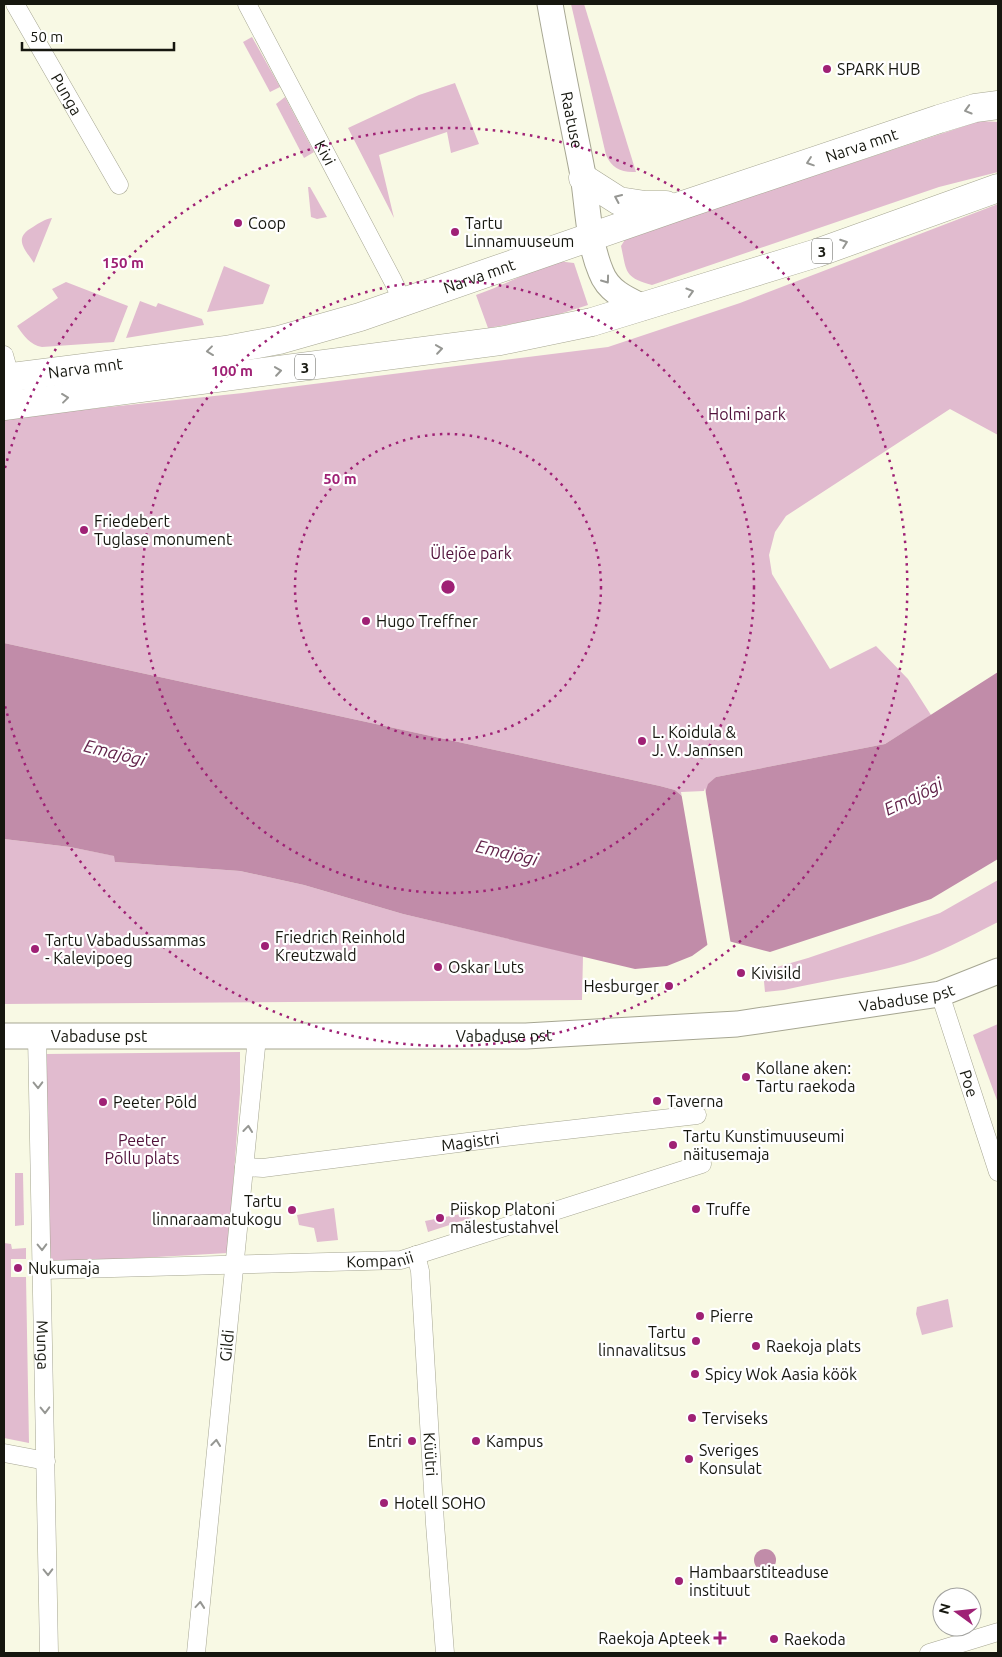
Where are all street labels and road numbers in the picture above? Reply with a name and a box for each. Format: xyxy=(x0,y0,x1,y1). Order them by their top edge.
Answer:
street label: Punga xyxy=(48,70,86,118)
street label: Raatuse xyxy=(558,90,587,150)
street label: Narva mnt xyxy=(823,124,901,166)
street label: Kivi xyxy=(311,137,339,168)
road number: 3 xyxy=(812,238,832,264)
street label: Narva mnt xyxy=(441,255,518,296)
street label: Narva mnt xyxy=(47,354,124,381)
road number: 3 xyxy=(295,354,315,380)
street label: Vabaduse pst xyxy=(858,980,958,1015)
street label: Vabaduse pst xyxy=(456,1025,553,1045)
street label: Vabaduse pst xyxy=(51,1027,148,1045)
street label: Poe xyxy=(956,1067,982,1099)
street label: Magistri xyxy=(440,1129,500,1154)
street label: Kompanii xyxy=(346,1248,416,1271)
street label: Munga xyxy=(34,1320,52,1370)
street label: Gildi xyxy=(216,1329,237,1362)
street label: Küütri xyxy=(421,1432,441,1477)

